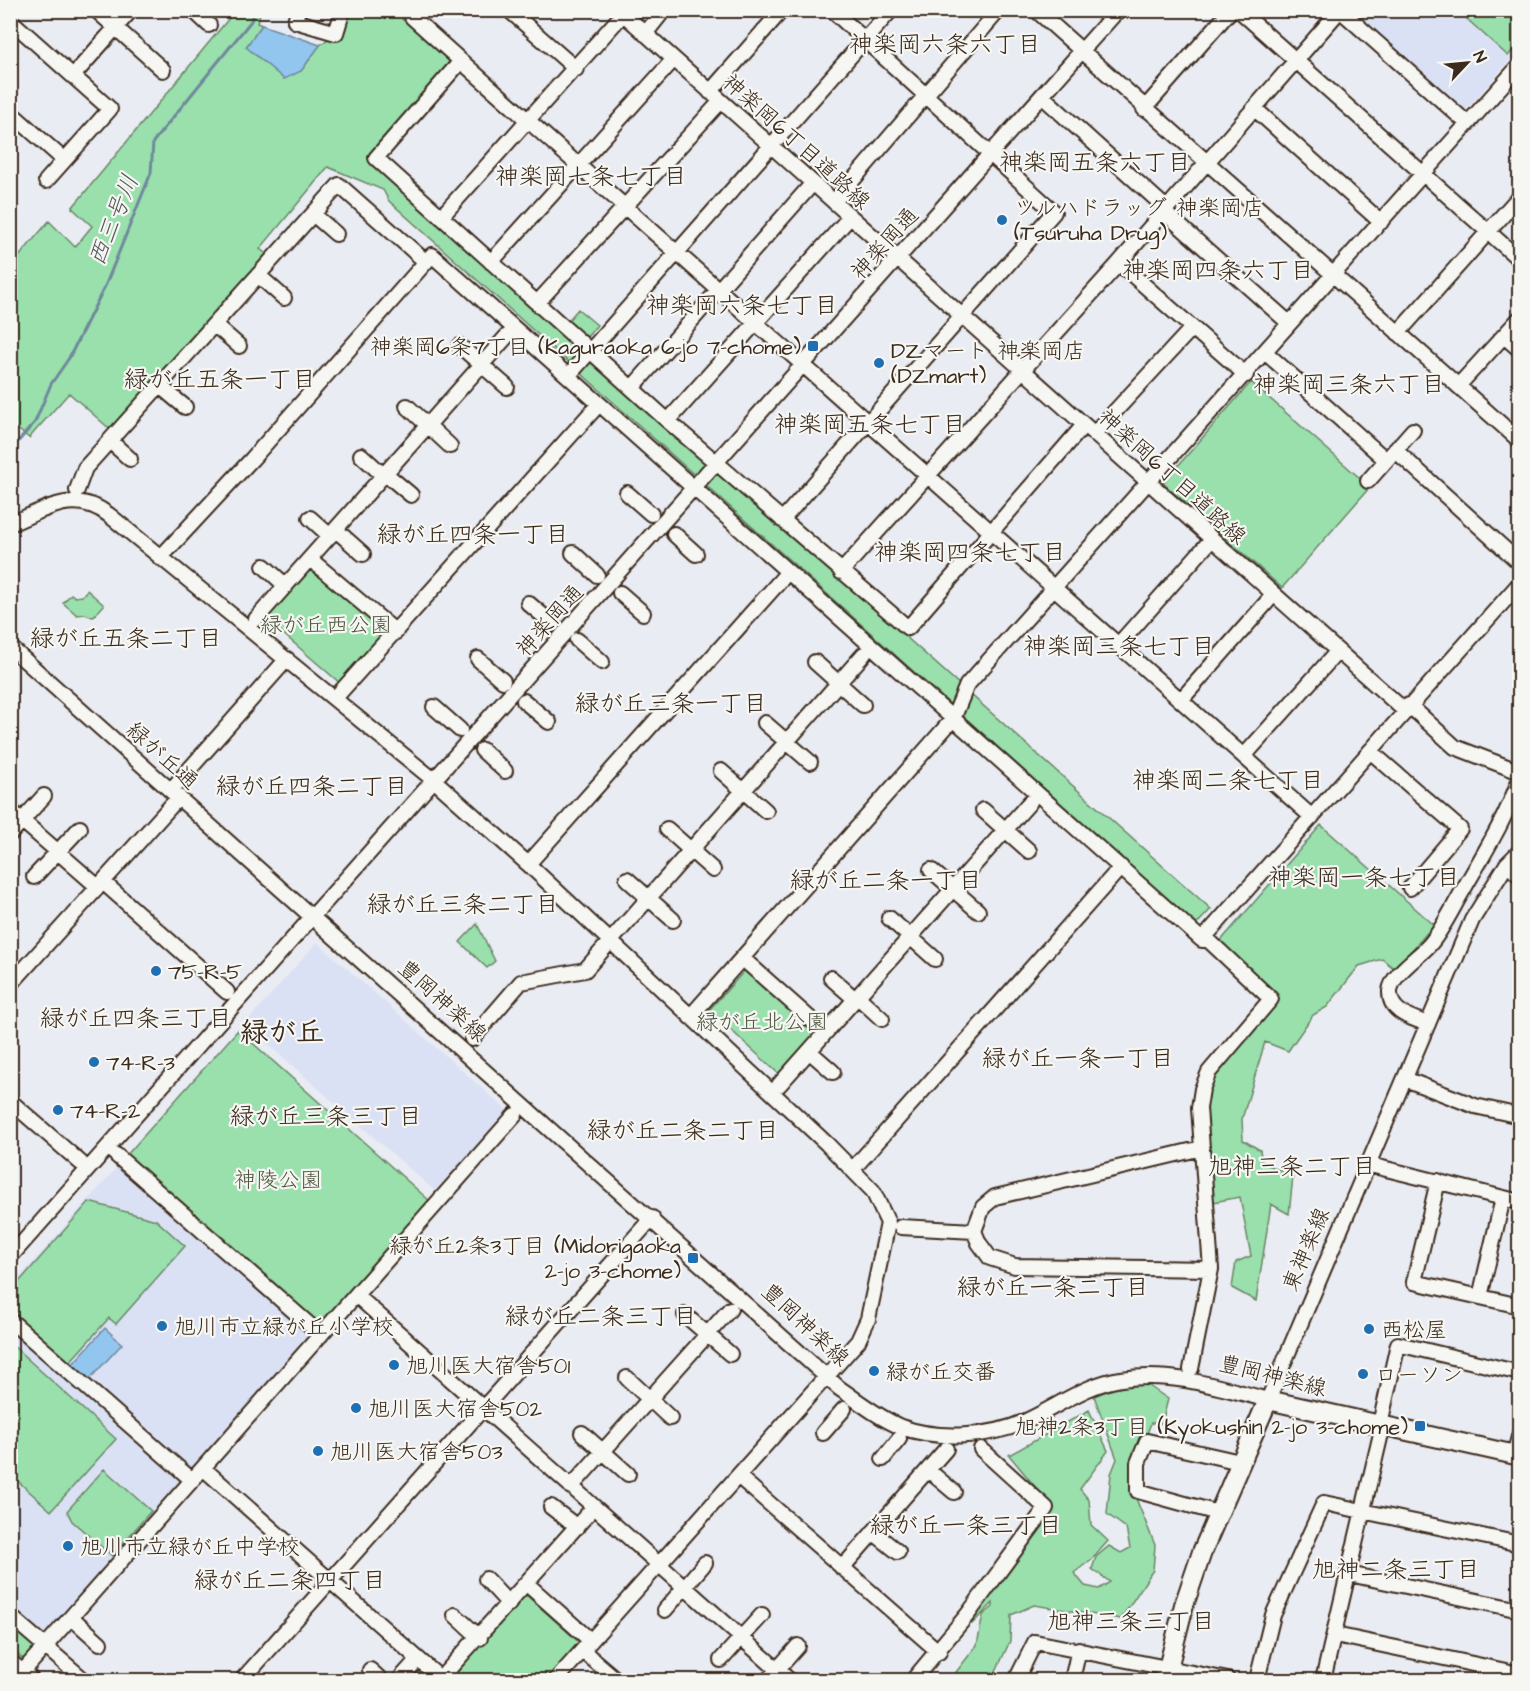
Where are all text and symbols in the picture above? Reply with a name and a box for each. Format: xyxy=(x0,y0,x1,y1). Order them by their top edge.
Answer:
district label: 神楽岡六条六丁目 xyxy=(849,28,1041,62)
north arrow xyxy=(1437,33,1497,93)
text: N xyxy=(1467,48,1492,66)
street label: 神楽岡6丁目道路線 xyxy=(715,67,877,217)
district label: 神楽岡五条六丁目 xyxy=(999,146,1191,180)
district label: 神楽岡七条七丁目 xyxy=(495,160,687,194)
water label: 西三号川 xyxy=(80,170,148,271)
place label: ツルハドラッグ 神楽岡店 (Tsuruha Drug) xyxy=(1014,193,1264,250)
street label: 神楽岡通 xyxy=(844,201,926,287)
marker: ツルハドラッグ 神楽岡店 (Tsuruha Drug) xyxy=(995,213,1009,227)
district label: 神楽岡四条六丁目 xyxy=(1122,254,1314,288)
district label: 神楽岡六条七丁目 xyxy=(646,289,838,323)
place label: 神楽岡6条7丁目 (Kaguraoka 6-jo 7-chome) xyxy=(370,332,801,364)
place label: DZマート 神楽岡店 (DZmart) xyxy=(891,336,1085,392)
marker: 神楽岡6条7丁目 (Kaguraoka 6-jo 7-chome) xyxy=(806,339,820,353)
marker: DZマート 神楽岡店 (DZmart) xyxy=(872,356,886,370)
district label: 緑が丘五条一丁目 xyxy=(124,363,316,397)
district label: 神楽岡三条六丁目 xyxy=(1253,368,1445,402)
street label: 神楽岡6丁目道路線 xyxy=(1091,402,1253,552)
district label: 神楽岡五条七丁目 xyxy=(774,408,966,442)
district label: 緑が丘四条一丁目 xyxy=(377,518,569,552)
district label: 神楽岡四条七丁目 xyxy=(874,536,1066,570)
street label: 神楽岡通 xyxy=(509,578,591,664)
park label: 緑が丘西公園 xyxy=(260,610,392,641)
district label: 緑が丘五条二丁目 xyxy=(30,622,222,656)
district label: 神楽岡三条七丁目 xyxy=(1023,630,1215,664)
district label: 緑が丘三条一丁目 xyxy=(575,687,767,721)
street label: 緑が丘通 xyxy=(119,715,205,797)
district label: 神楽岡二条七丁目 xyxy=(1132,764,1324,798)
district label: 緑が丘四条二丁目 xyxy=(216,770,408,804)
district label: 神楽岡一条七丁目 xyxy=(1268,861,1460,895)
district label: 緑が丘二条一丁目 xyxy=(790,864,982,898)
district label: 緑が丘三条二丁目 xyxy=(367,888,559,922)
street label: 豊岡神楽線 xyxy=(391,953,493,1049)
place label: 75-R-5 xyxy=(168,957,242,988)
marker: 75-R-5 xyxy=(149,964,163,978)
district label: 緑が丘四条三丁目 xyxy=(40,1002,232,1036)
park label: 緑が丘北公園 xyxy=(696,1007,828,1038)
district label: 緑が丘 xyxy=(240,1013,324,1052)
district label: 緑が丘一条一丁目 xyxy=(982,1042,1174,1076)
place label: 74-R-3 xyxy=(106,1048,175,1079)
marker: 74-R-3 xyxy=(87,1055,101,1069)
place label: 74-R-2 xyxy=(70,1096,141,1127)
district label: 緑が丘三条三丁目 xyxy=(230,1100,422,1134)
marker: 74-R-2 xyxy=(51,1103,65,1117)
district label: 緑が丘二条二丁目 xyxy=(587,1114,779,1148)
district label: 旭神三条二丁目 xyxy=(1208,1150,1376,1184)
park label: 神陵公園 xyxy=(234,1165,322,1196)
street label: 東神楽線 xyxy=(1275,1203,1338,1296)
place label: 緑が丘2条3丁目 (Midorigaoka 2-jo 3-chome) xyxy=(390,1231,681,1287)
marker: 緑が丘2条3丁目 (Midorigaoka 2-jo 3-chome) xyxy=(686,1251,700,1265)
district label: 緑が丘一条二丁目 xyxy=(957,1271,1149,1305)
street label: 豊岡神楽線 xyxy=(754,1276,856,1374)
district label: 緑が丘二条三丁目 xyxy=(505,1300,697,1334)
place label: 旭川市立緑が丘小学校 xyxy=(174,1312,394,1343)
place label: 西松屋 xyxy=(1381,1315,1447,1346)
marker: 旭川市立緑が丘小学校 xyxy=(155,1319,169,1333)
marker: 西松屋 xyxy=(1362,1322,1376,1336)
street label: 豊岡神楽線 xyxy=(1216,1348,1330,1405)
place label: 旭川医大宿舎501 xyxy=(406,1351,570,1382)
place label: 緑が丘交番 xyxy=(886,1357,996,1388)
marker: 旭川医大宿舎501 xyxy=(387,1358,401,1372)
place label: ローソン xyxy=(1375,1360,1463,1391)
marker: 緑が丘交番 xyxy=(867,1364,881,1378)
marker: ローソン xyxy=(1356,1367,1370,1381)
place label: 旭川医大宿舎502 xyxy=(368,1394,542,1425)
marker: 旭川医大宿舎502 xyxy=(349,1401,363,1415)
place label: 旭神2条3丁目 (Kyokushin 2-jo 3-chome) xyxy=(1015,1412,1408,1444)
marker: 旭神2条3丁目 (Kyokushin 2-jo 3-chome) xyxy=(1413,1419,1427,1433)
place label: 旭川医大宿舎503 xyxy=(330,1437,503,1468)
marker: 旭川医大宿舎503 xyxy=(311,1444,325,1458)
district label: 緑が丘一条三丁目 xyxy=(870,1509,1062,1543)
place label: 旭川市立緑が丘中学校 xyxy=(80,1532,300,1563)
marker: 旭川市立緑が丘中学校 xyxy=(61,1539,75,1553)
district label: 旭神二条三丁目 xyxy=(1312,1553,1480,1587)
district label: 緑が丘二条四丁目 xyxy=(194,1564,386,1598)
district label: 旭神三条三丁目 xyxy=(1047,1605,1215,1639)

